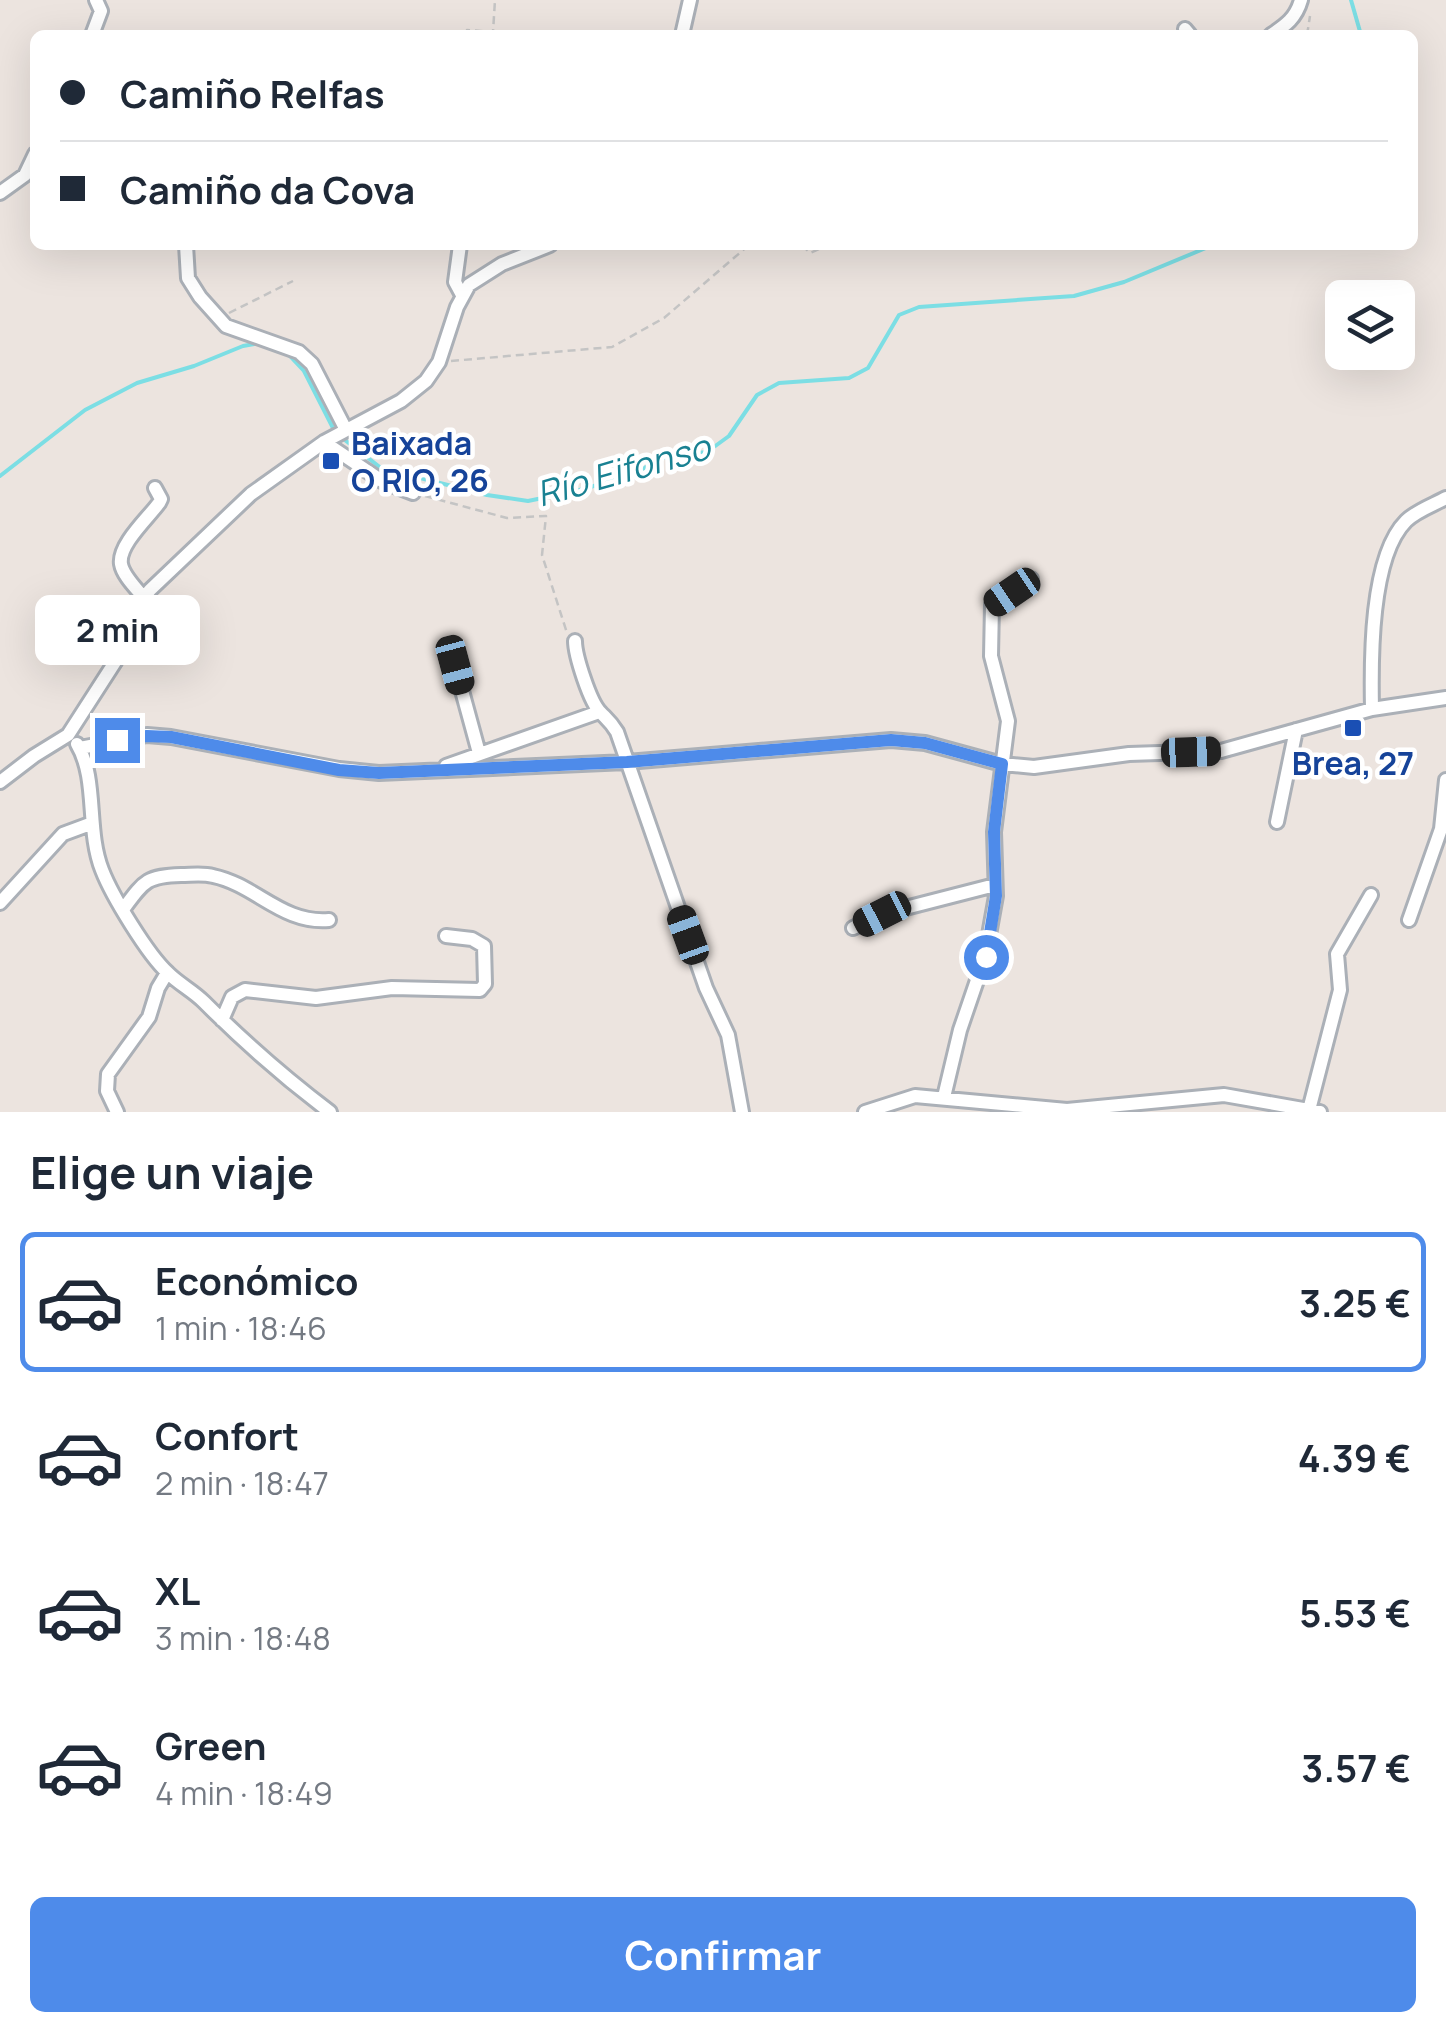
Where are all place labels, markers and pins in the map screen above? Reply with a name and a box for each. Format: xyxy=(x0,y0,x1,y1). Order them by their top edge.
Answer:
place label: Baixada O RIO, 26 xyxy=(351,421,489,502)
marker: Baixada O RIO, 26 xyxy=(320,450,342,472)
marker: Brea, 27 xyxy=(1342,717,1364,739)
place label: Brea, 27 xyxy=(1292,741,1414,785)

